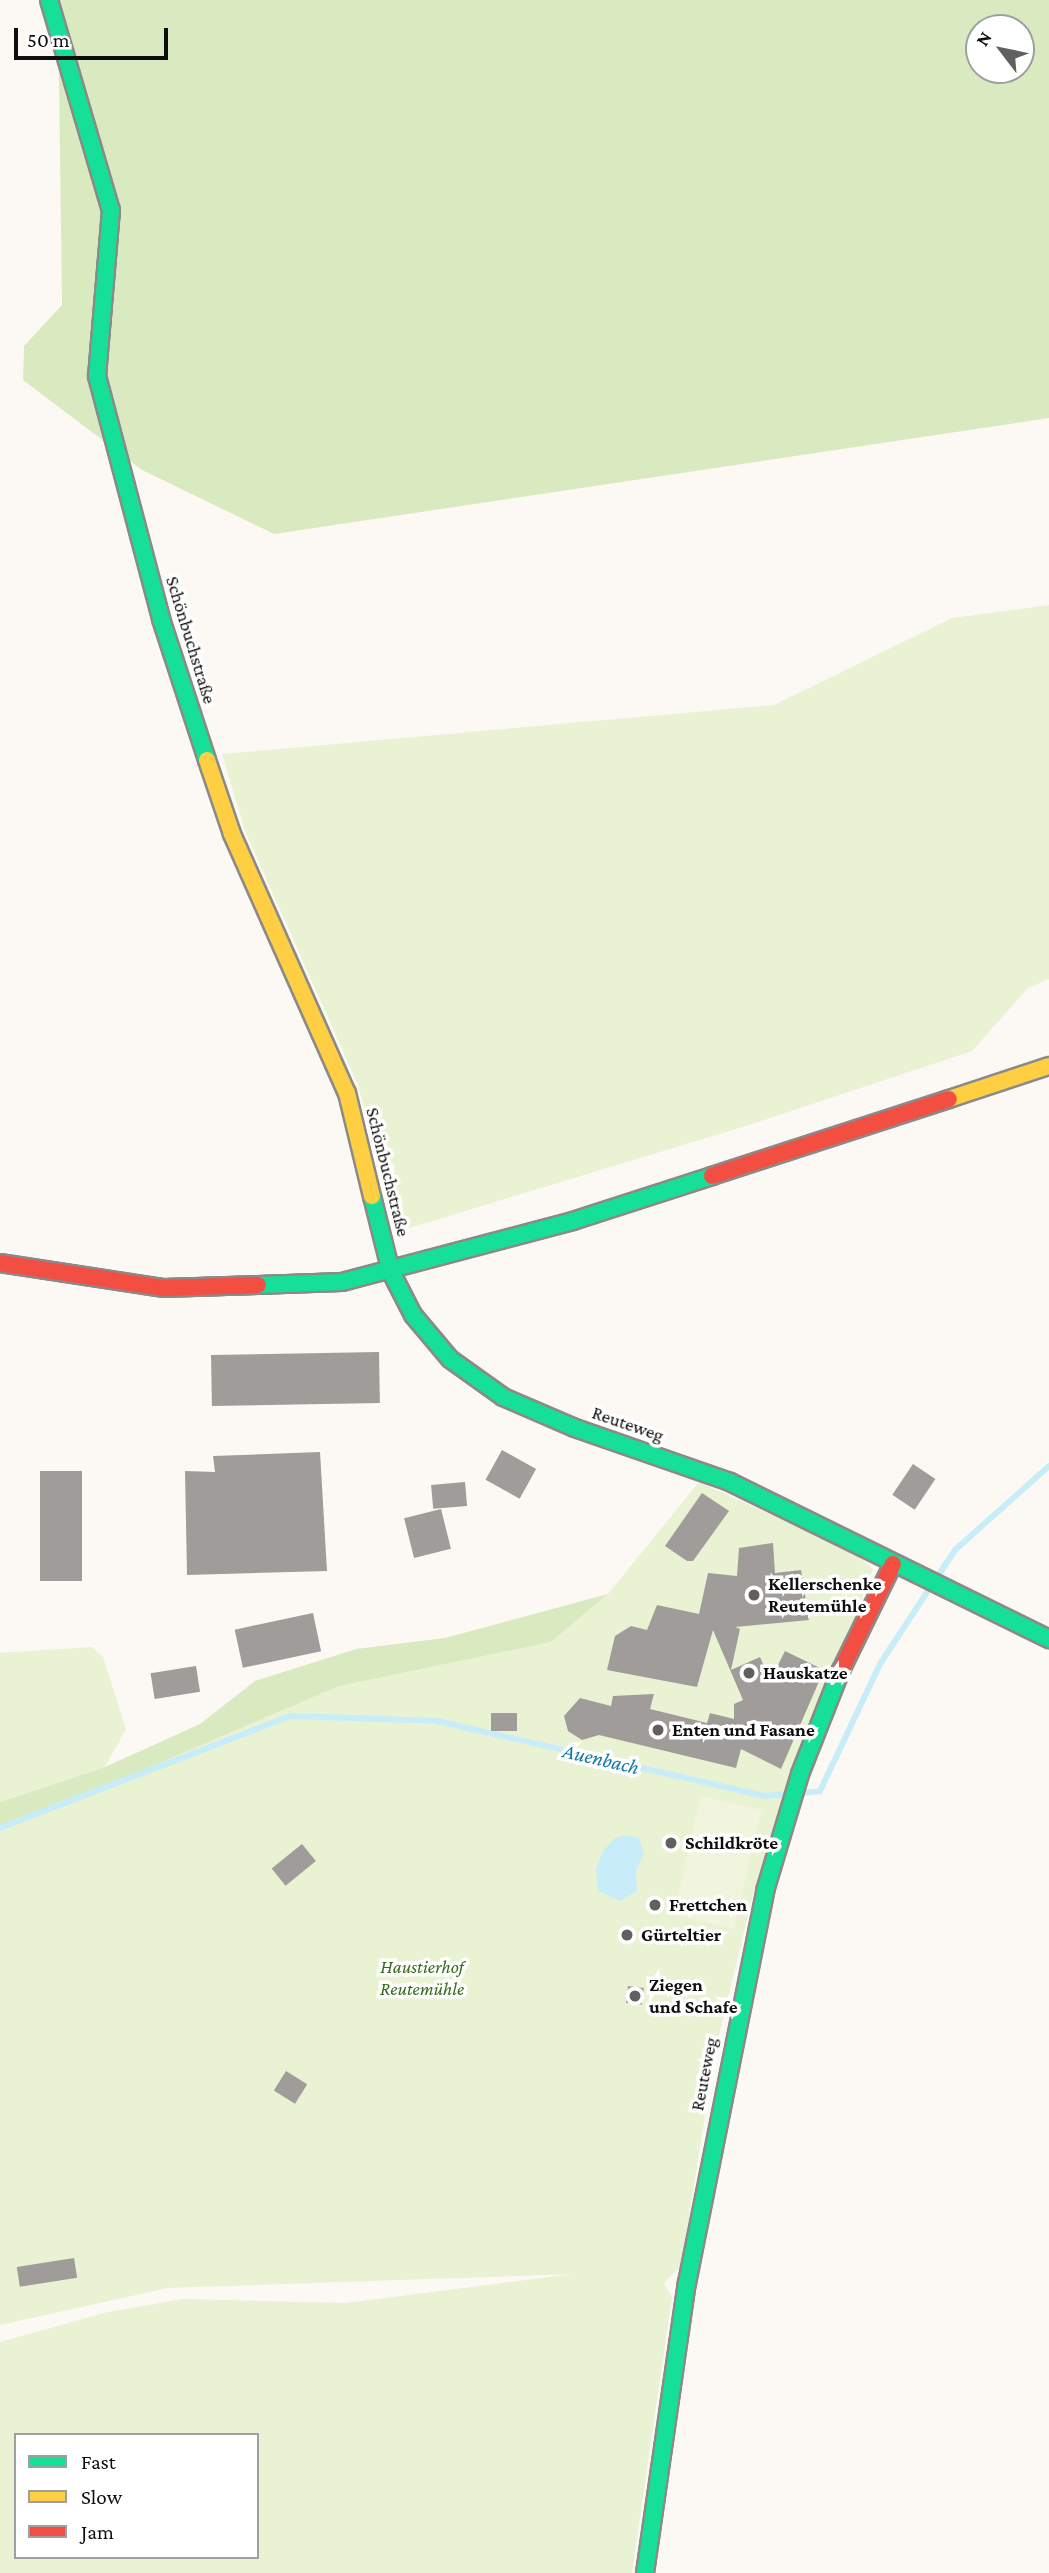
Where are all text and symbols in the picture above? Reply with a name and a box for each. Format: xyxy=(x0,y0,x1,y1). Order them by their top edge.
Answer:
scale bar xyxy=(18,14,172,58)
north arrow xyxy=(965,14,1035,84)
text: 50 m xyxy=(27,28,70,52)
text: N xyxy=(971,28,996,50)
street label: Schönbuchstraße xyxy=(161,573,221,707)
street label: Schönbuchstraße xyxy=(361,1105,415,1239)
street label: Reuteweg xyxy=(589,1401,667,1447)
place label: Kellerschenke Reutemühle xyxy=(768,1573,882,1617)
marker: Kellerschenke Reutemühle xyxy=(746,1587,762,1603)
place label: Hauskatze xyxy=(763,1662,848,1684)
marker: Hauskatze xyxy=(741,1665,757,1681)
place label: Enten und Fasane xyxy=(672,1719,815,1741)
marker: Enten und Fasane xyxy=(650,1722,666,1738)
water label: Auenbach xyxy=(560,1738,642,1780)
place label: Schildkröte xyxy=(685,1832,778,1854)
marker: Schildkröte xyxy=(663,1835,679,1851)
place label: Frettchen xyxy=(669,1894,747,1916)
marker: Frettchen xyxy=(647,1897,663,1913)
place label: Gürteltier xyxy=(641,1924,721,1946)
marker: Gürteltier xyxy=(619,1927,635,1943)
park label: Haustierhof Reutemühle xyxy=(380,1956,464,2000)
place label: Ziegen und Schafe xyxy=(649,1974,738,2018)
marker: Ziegen und Schafe xyxy=(627,1988,643,2004)
street label: Reuteweg xyxy=(686,2035,722,2113)
legend xyxy=(14,2433,259,2559)
text: Fast xyxy=(81,2450,116,2474)
text: Slow xyxy=(81,2485,122,2509)
text: Jam xyxy=(81,2520,114,2544)

